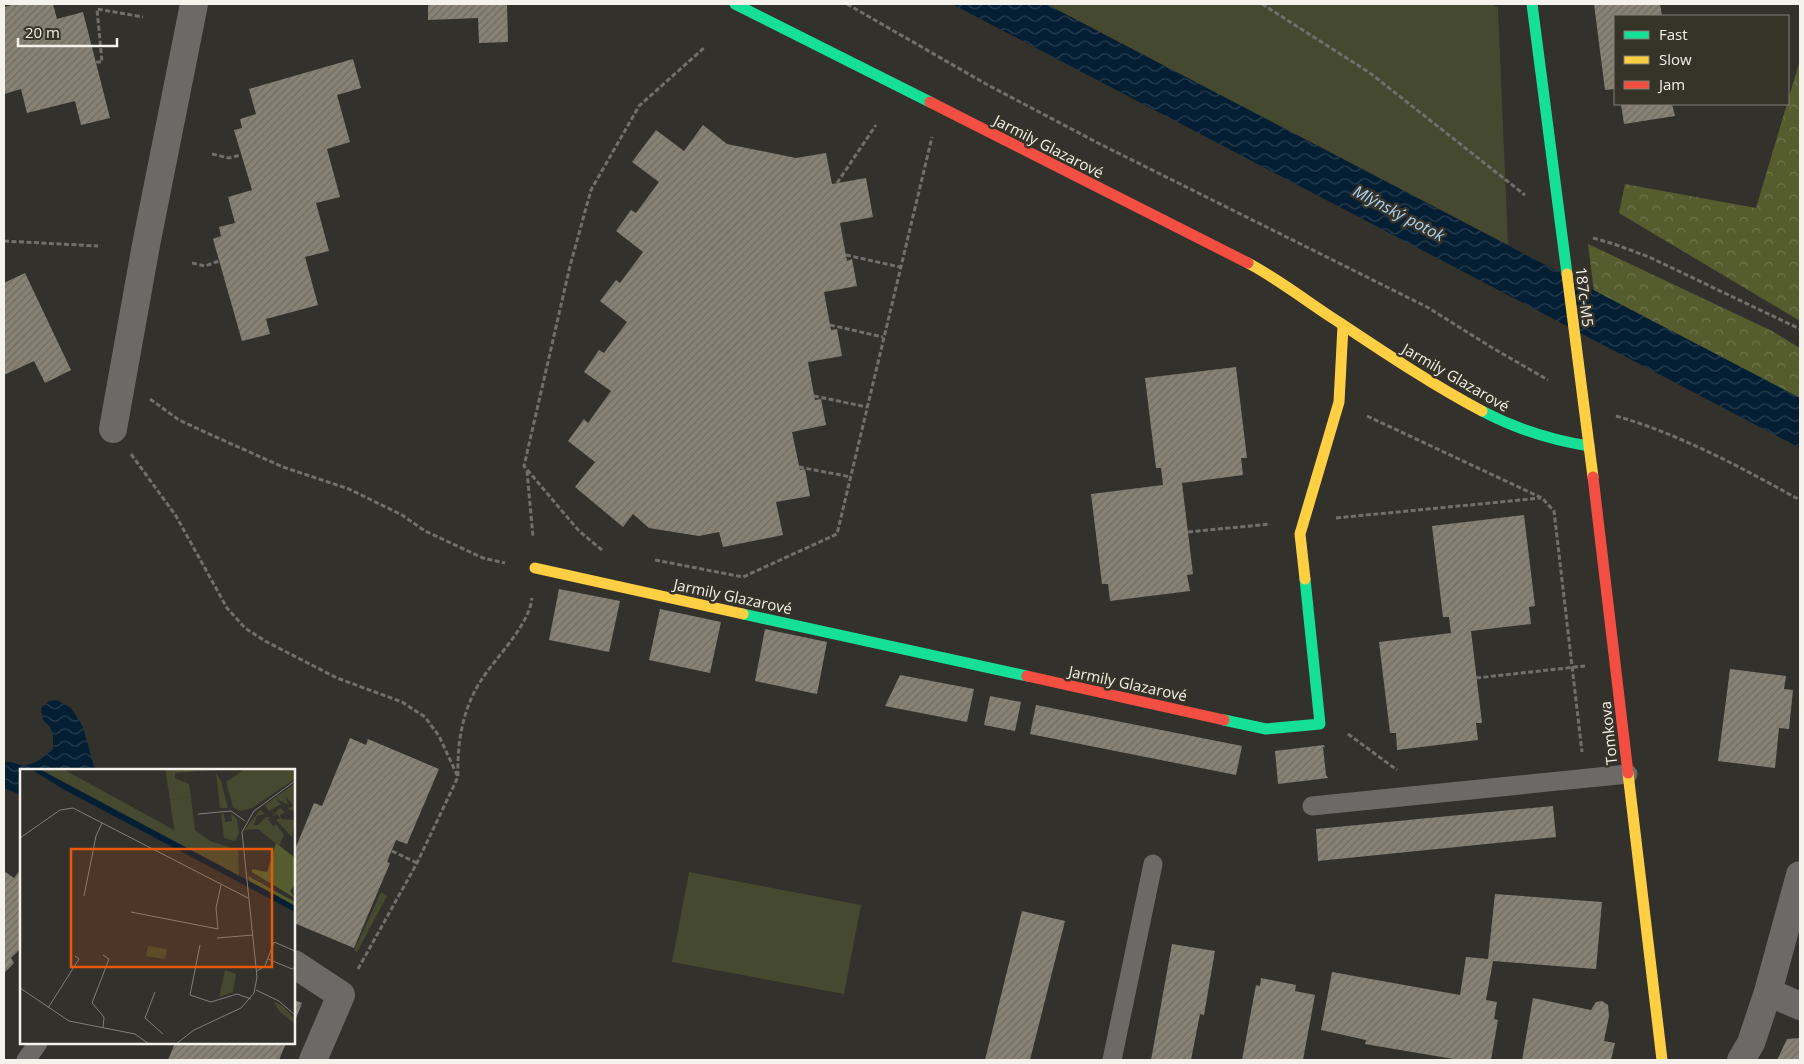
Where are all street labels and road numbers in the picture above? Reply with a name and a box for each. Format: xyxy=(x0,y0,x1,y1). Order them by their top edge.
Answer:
street label: Jarmily Glazarové xyxy=(989,109,1107,182)
street label: 187c-M5 xyxy=(1571,266,1599,328)
street label: Jarmily Glazarové xyxy=(1397,337,1513,416)
street label: Jarmily Glazarové xyxy=(670,573,794,618)
street label: Jarmily Glazarové xyxy=(1065,660,1189,705)
street label: Tomkova xyxy=(1595,700,1621,766)

